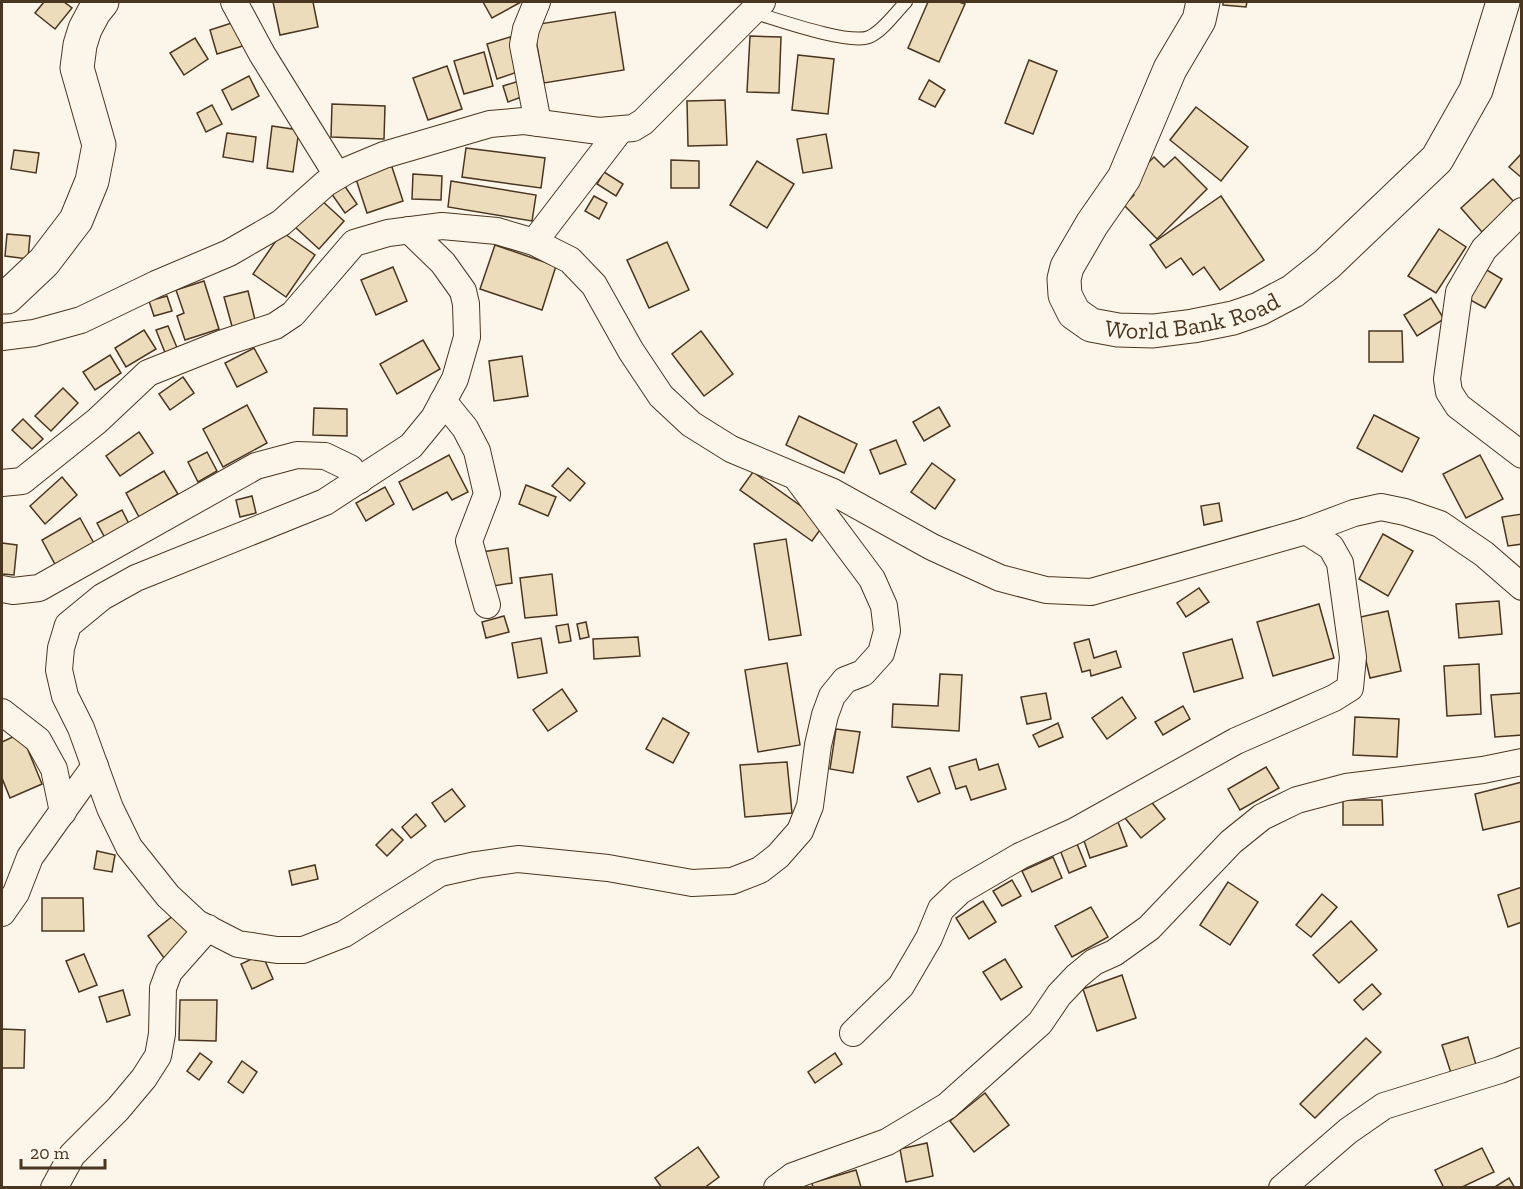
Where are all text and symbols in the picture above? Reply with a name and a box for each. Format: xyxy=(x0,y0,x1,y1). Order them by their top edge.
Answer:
street label: World Bank Road xyxy=(1102,286,1284,346)
scale bar xyxy=(21,1132,105,1170)
text: 20 m xyxy=(30,1142,70,1164)

